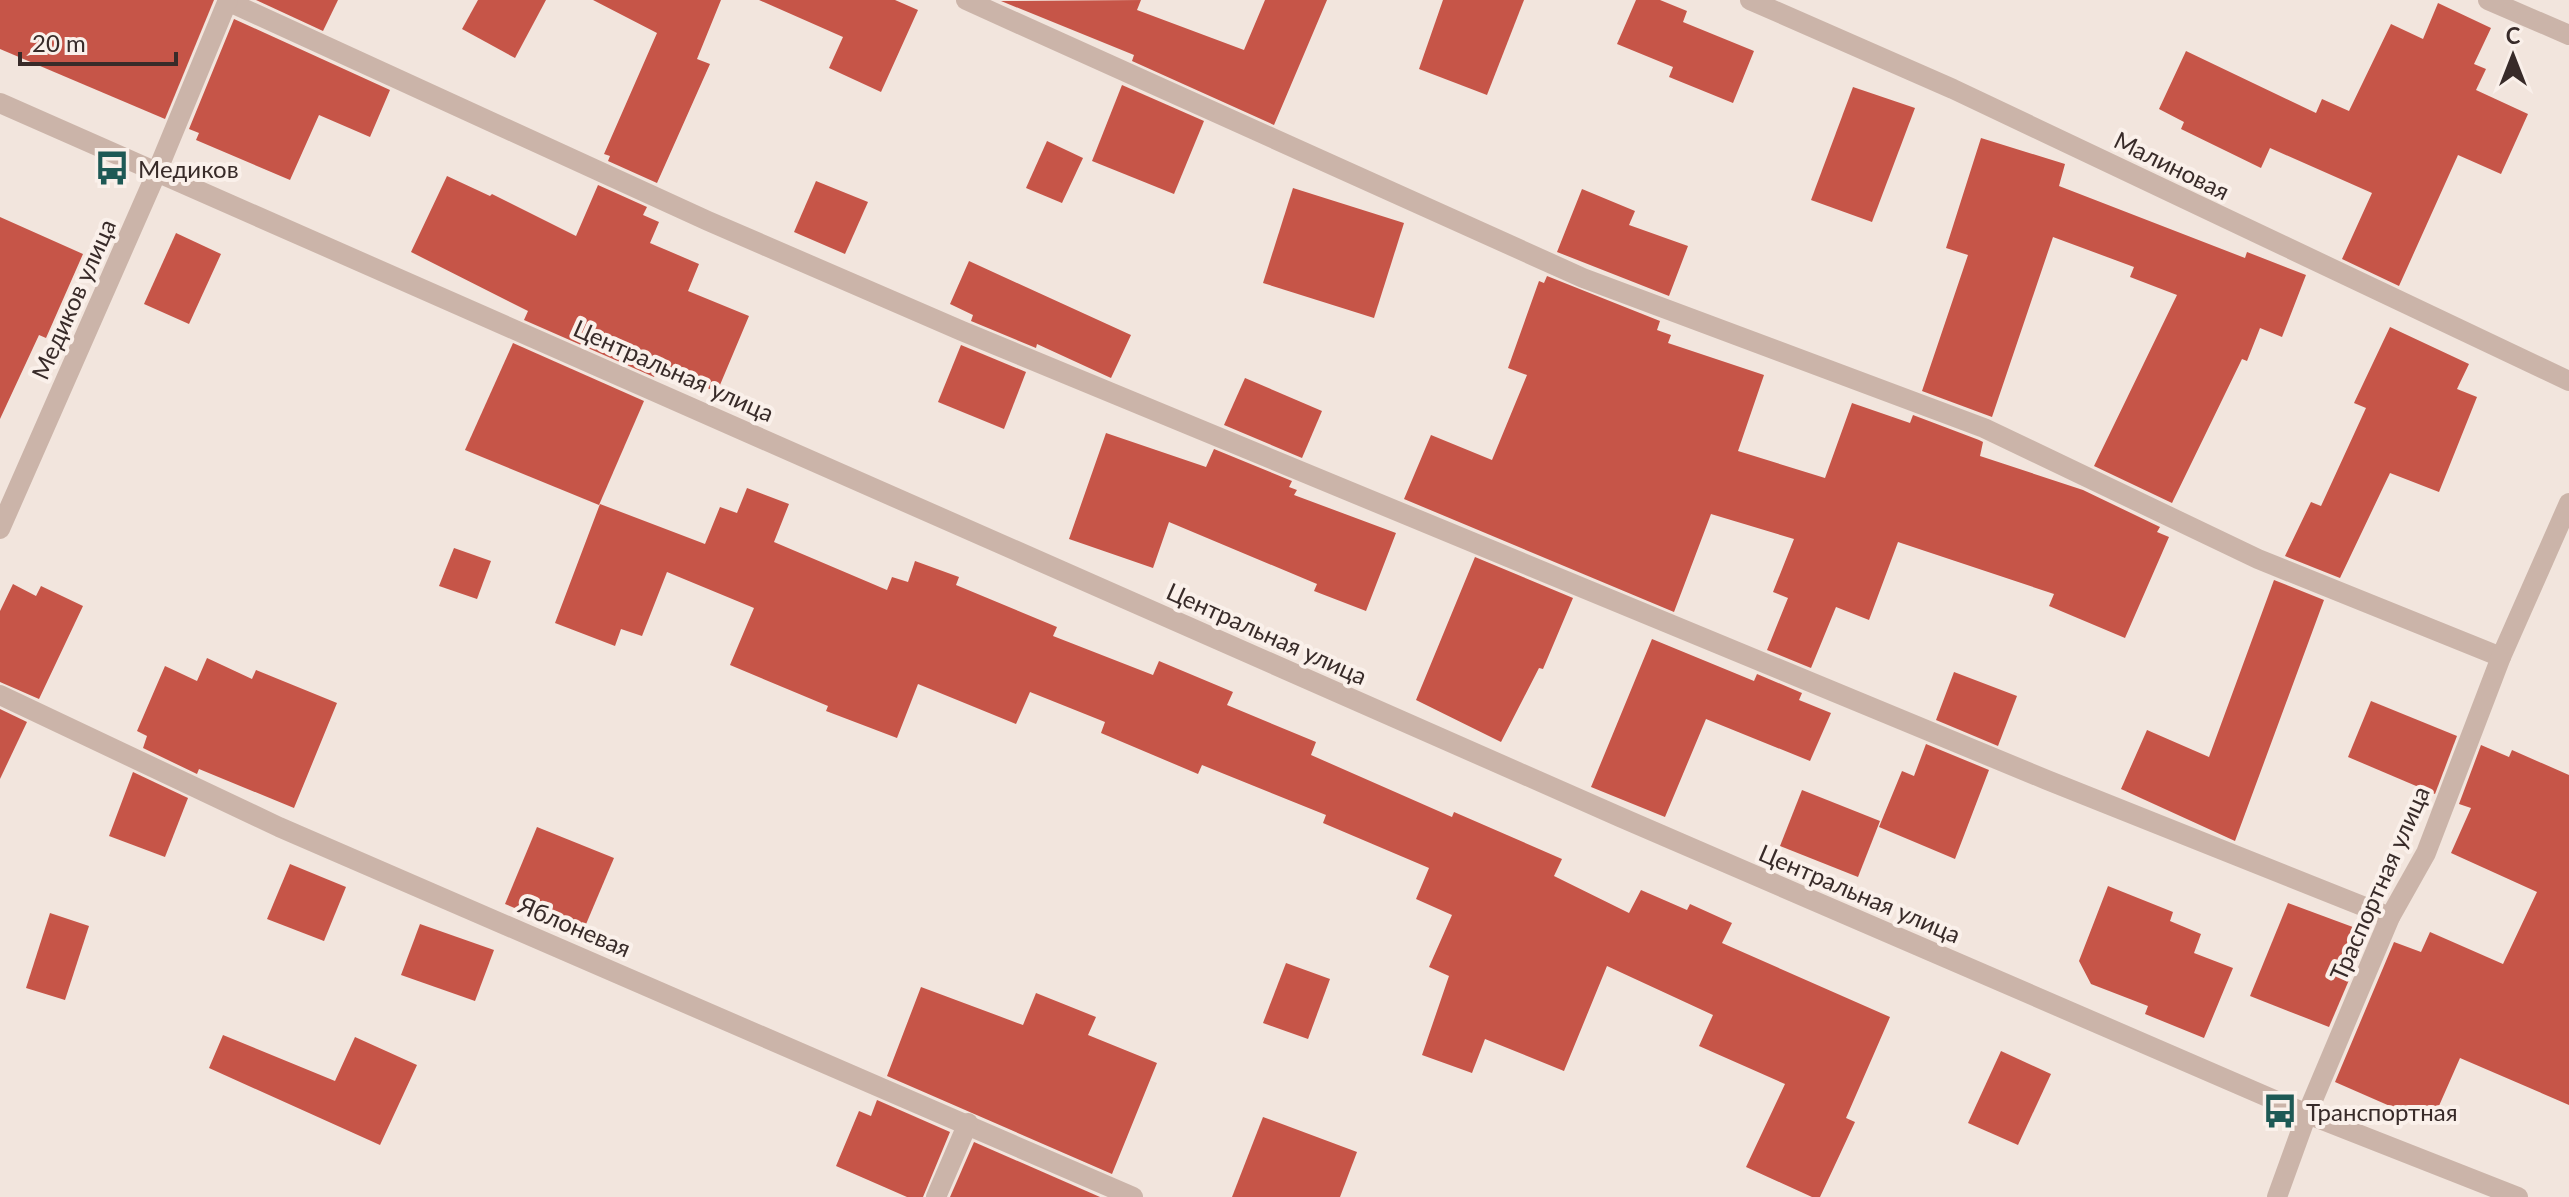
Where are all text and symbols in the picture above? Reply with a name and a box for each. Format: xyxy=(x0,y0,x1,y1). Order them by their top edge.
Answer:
scale bar xyxy=(20,16,176,66)
north arrow xyxy=(2473,16,2553,96)
text: С xyxy=(2506,22,2521,49)
text: 20 m xyxy=(32,28,86,57)
street label: Малиновая xyxy=(2110,125,2234,205)
bus stop icon: Медиков xyxy=(93,149,131,187)
place label: Медиков xyxy=(138,154,239,183)
street label: Медиков улица xyxy=(25,214,121,384)
street label: Центральная улица xyxy=(569,313,779,427)
street label: Центральная улица xyxy=(1162,576,1372,690)
street label: Траспортная улица xyxy=(2323,781,2435,985)
street label: Центральная улица xyxy=(1755,837,1965,949)
street label: Яблоневая xyxy=(514,889,635,963)
bus stop icon: Транспортная xyxy=(2261,1092,2299,1130)
place label: Транспортная xyxy=(2306,1097,2458,1126)

